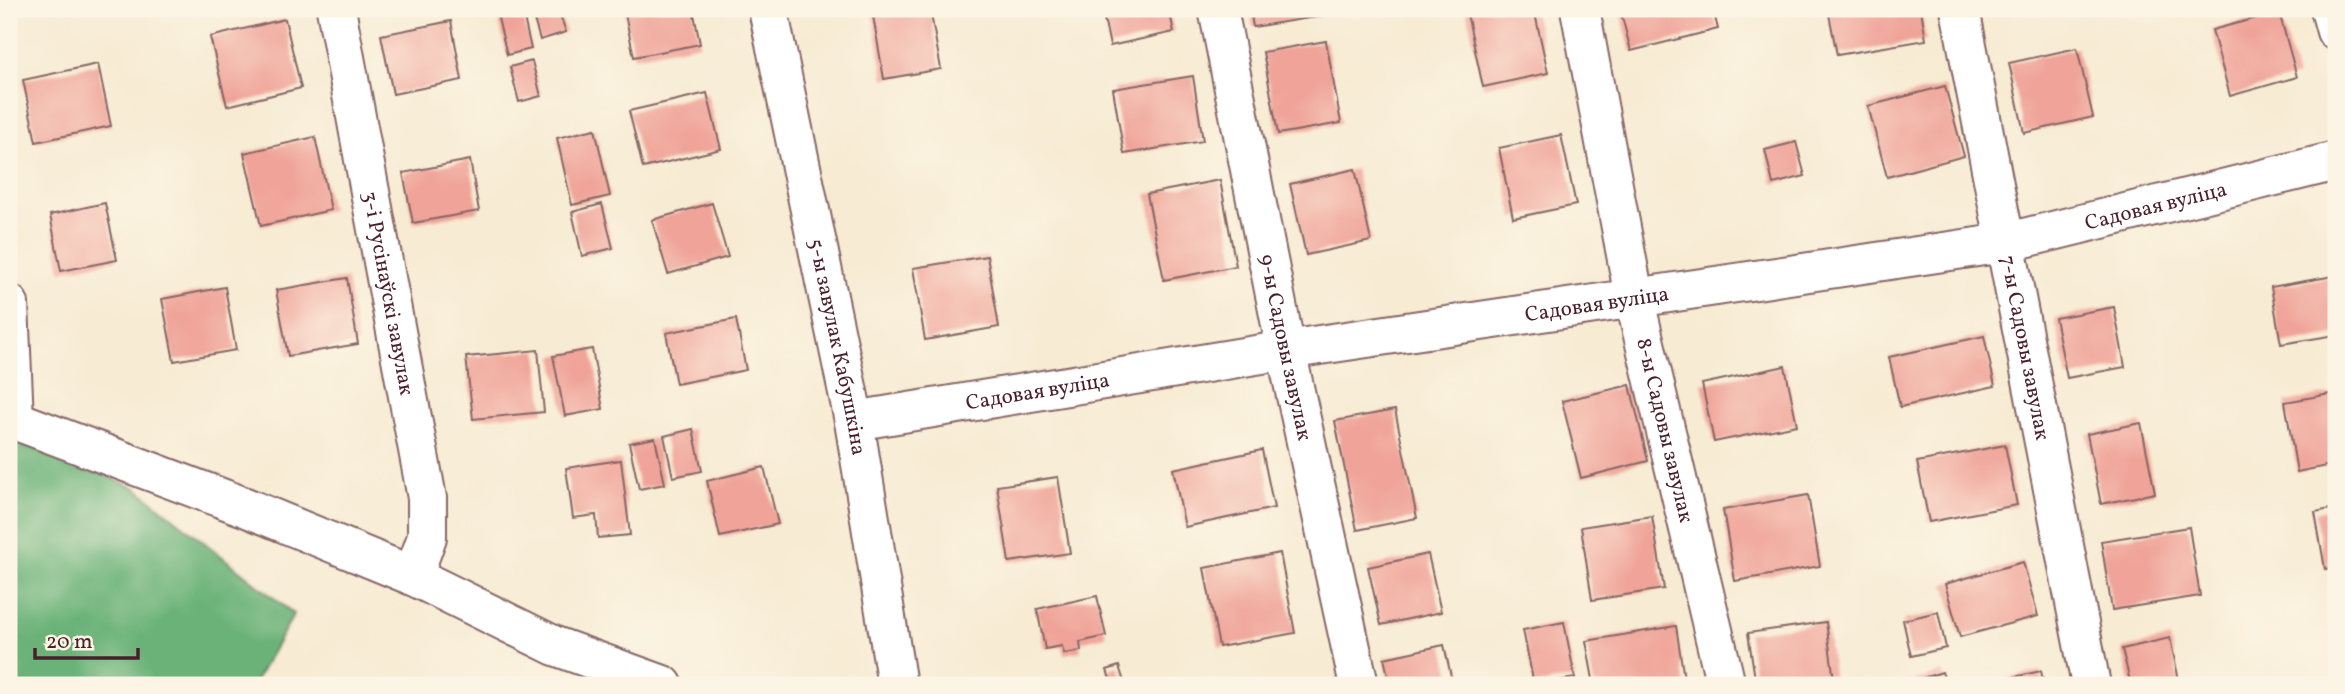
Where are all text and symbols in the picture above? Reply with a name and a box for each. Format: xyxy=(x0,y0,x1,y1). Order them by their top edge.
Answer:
street label: Садовая вуліца xyxy=(2082,175,2230,238)
street label: 3-і Русінаўскі завулак xyxy=(354,189,421,398)
street label: 5-ы завулак Кабушкіна xyxy=(800,236,872,458)
street label: 9-ы Садовы завулак xyxy=(1251,252,1318,443)
street label: 7-ы Садовы завулак xyxy=(1992,253,2056,443)
street label: Садовая вуліца xyxy=(1523,280,1671,330)
street label: 8-ы Садовы завулак xyxy=(1628,335,1700,526)
street label: Садовая вуліца xyxy=(964,366,1112,418)
scale bar xyxy=(35,617,138,661)
text: 20 m xyxy=(46,628,92,657)

